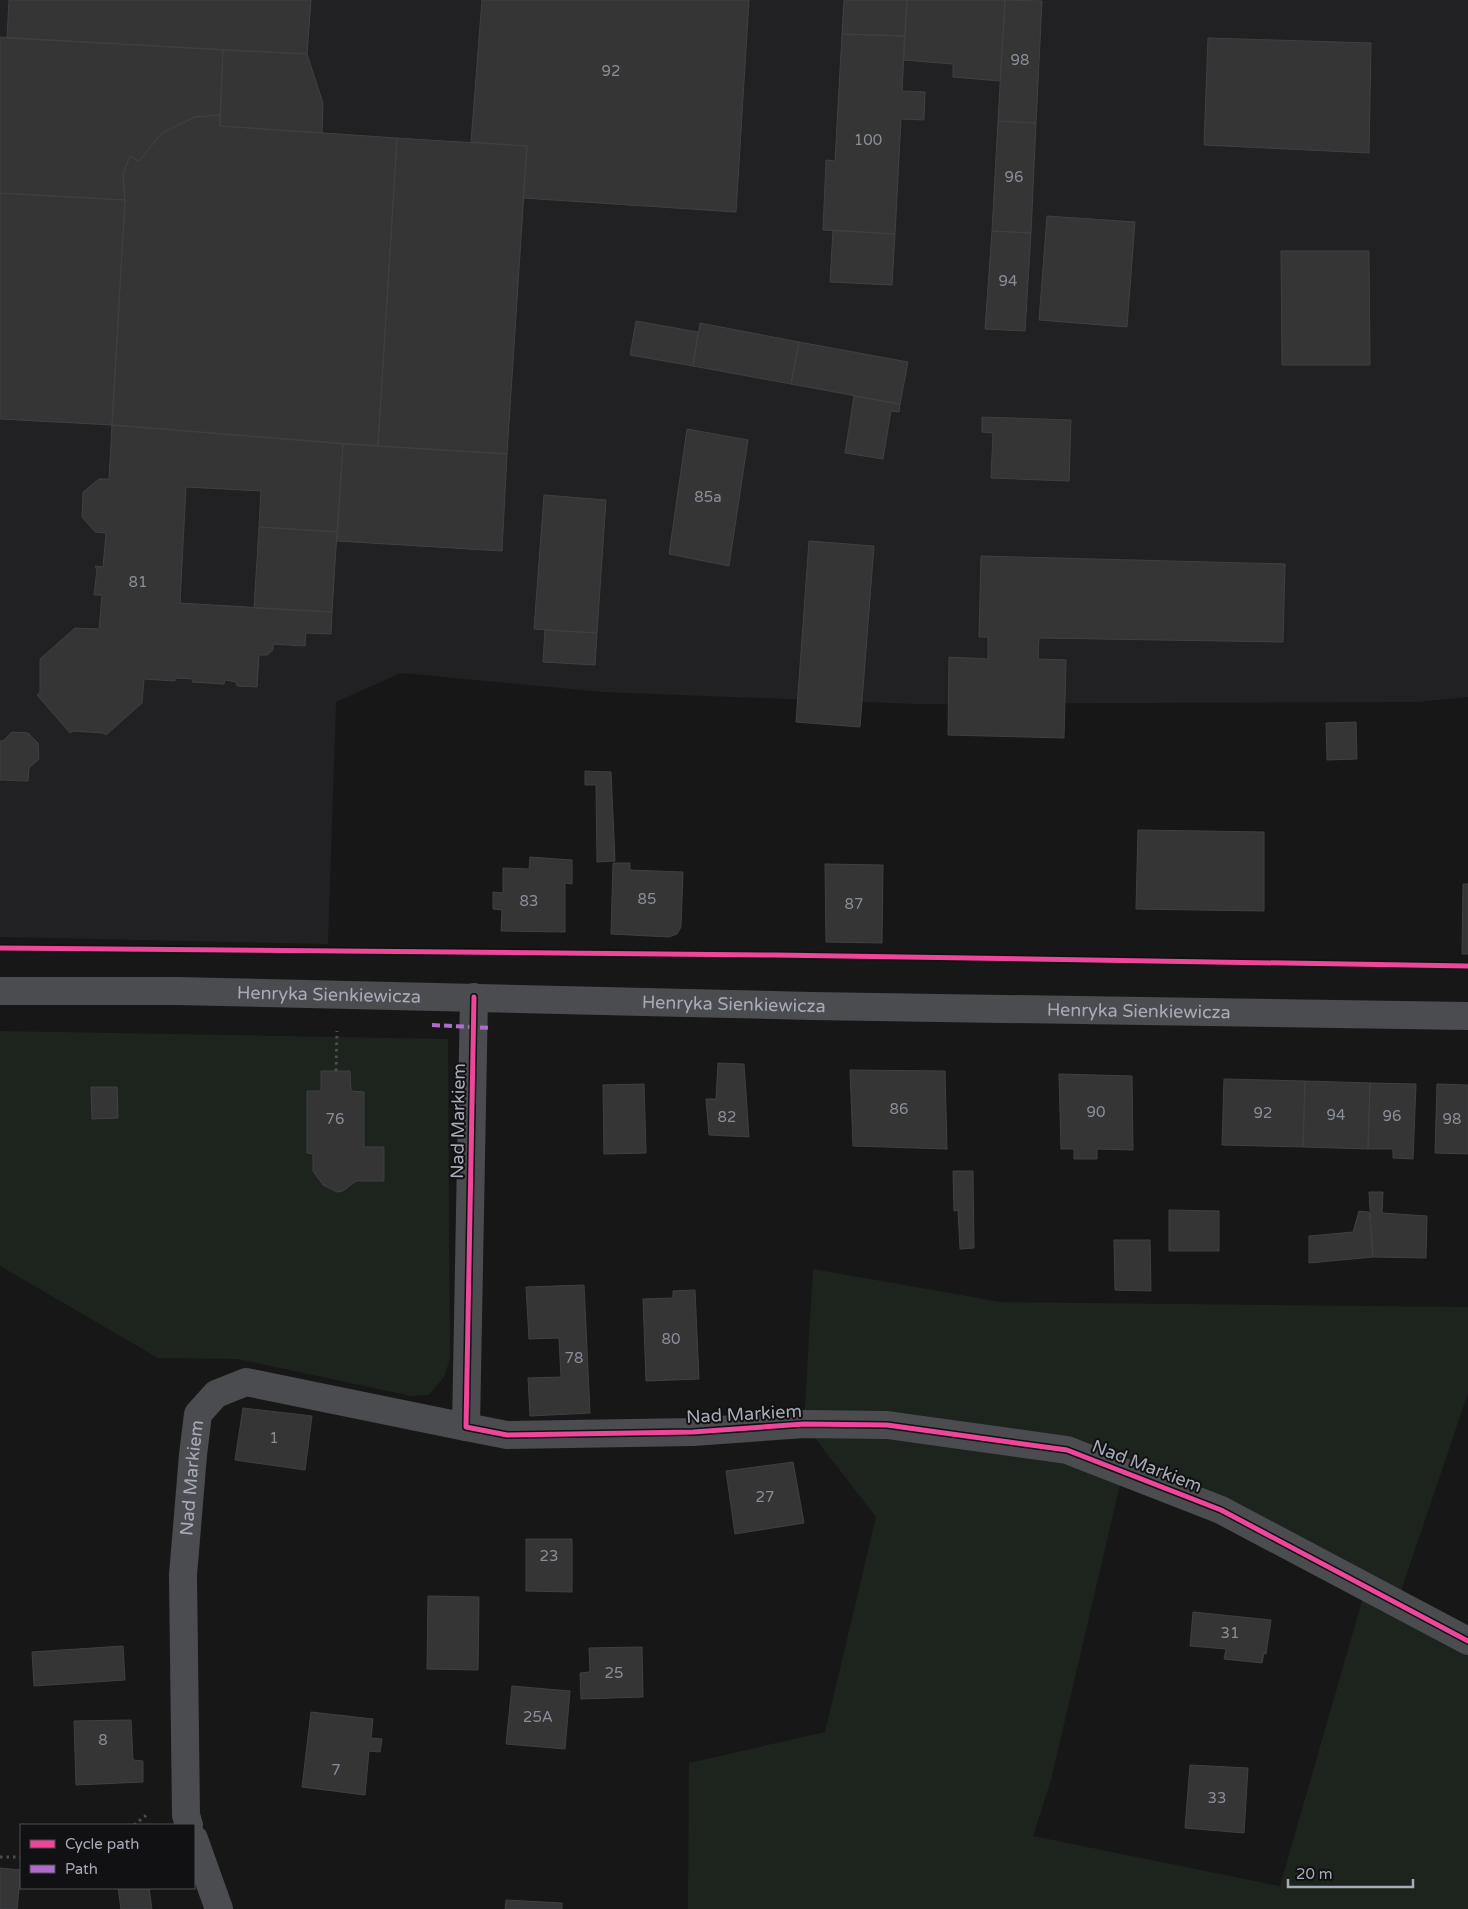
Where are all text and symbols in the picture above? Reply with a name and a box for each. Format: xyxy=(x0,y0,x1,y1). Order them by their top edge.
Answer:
house number: 98 xyxy=(1011,51,1029,69)
house number: 92 xyxy=(602,62,620,80)
house number: 100 xyxy=(854,131,882,149)
house number: 96 xyxy=(1005,168,1023,186)
house number: 94 xyxy=(999,272,1017,290)
house number: 85a xyxy=(694,488,722,506)
house number: 81 xyxy=(129,573,147,591)
house number: 85 xyxy=(638,890,656,908)
house number: 83 xyxy=(520,892,538,910)
house number: 87 xyxy=(845,895,863,913)
street label: Henryka Sienkiewicza xyxy=(237,981,421,1008)
street label: Henryka Sienkiewicza xyxy=(642,991,826,1017)
street label: Henryka Sienkiewicza xyxy=(1047,999,1231,1023)
street label: Nad Markiem xyxy=(446,1063,470,1179)
house number: 86 xyxy=(890,1100,908,1118)
house number: 90 xyxy=(1087,1103,1105,1121)
house number: 92 xyxy=(1254,1104,1272,1122)
house number: 94 xyxy=(1327,1106,1345,1124)
house number: 96 xyxy=(1383,1107,1401,1125)
house number: 82 xyxy=(718,1108,736,1126)
house number: 76 xyxy=(326,1110,344,1128)
house number: 98 xyxy=(1443,1110,1461,1128)
house number: 80 xyxy=(662,1330,680,1348)
house number: 78 xyxy=(565,1349,583,1367)
street label: Nad Markiem xyxy=(685,1400,803,1428)
street label: Nad Markiem xyxy=(175,1419,208,1537)
house number: 1 xyxy=(269,1429,279,1447)
street label: Nad Markiem xyxy=(1089,1435,1205,1497)
house number: 27 xyxy=(756,1488,774,1506)
house number: 23 xyxy=(540,1547,558,1565)
house number: 31 xyxy=(1221,1624,1239,1642)
house number: 25 xyxy=(605,1664,623,1682)
house number: 25A xyxy=(523,1708,553,1726)
house number: 8 xyxy=(98,1731,108,1749)
house number: 7 xyxy=(331,1761,341,1779)
house number: 33 xyxy=(1208,1789,1226,1807)
legend xyxy=(20,1824,195,1889)
text: Cycle path xyxy=(65,1835,139,1853)
scale bar xyxy=(1288,1856,1413,1888)
text: Path xyxy=(65,1860,98,1878)
text: 20 m xyxy=(1296,1865,1333,1883)

